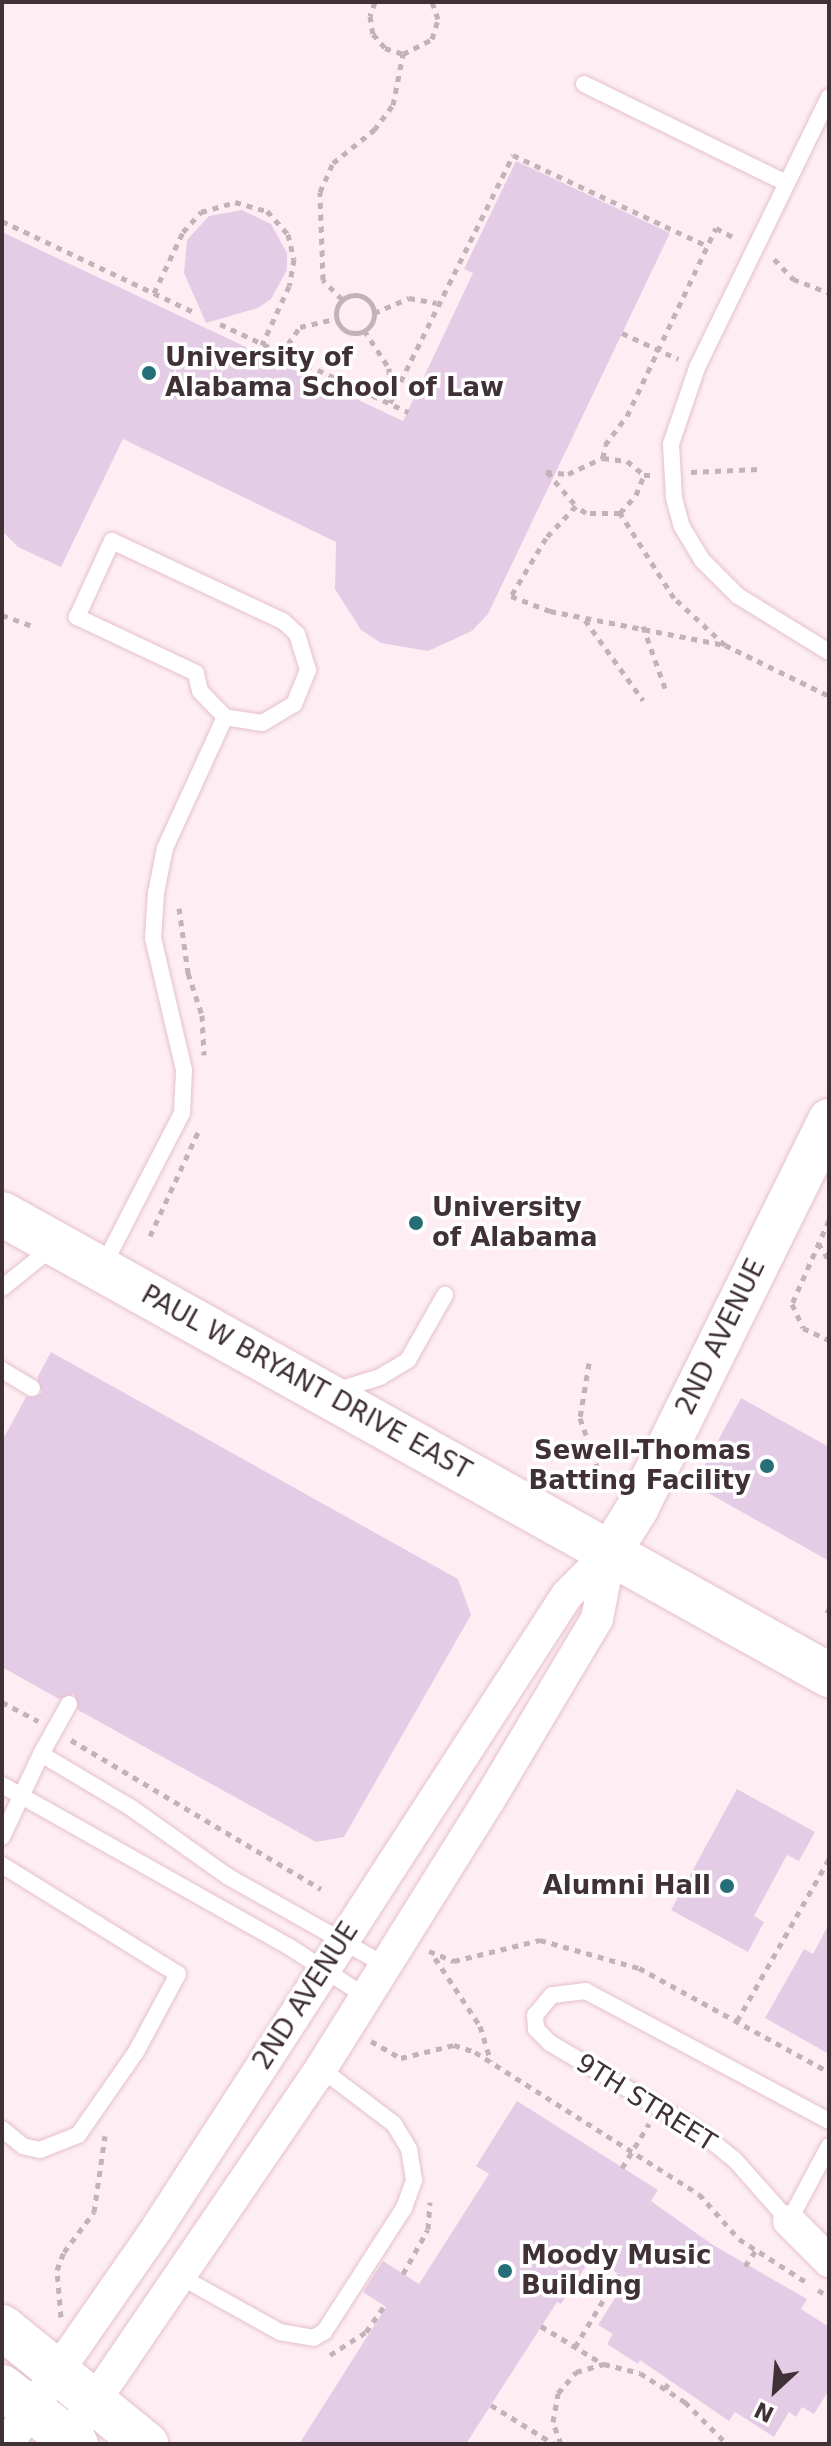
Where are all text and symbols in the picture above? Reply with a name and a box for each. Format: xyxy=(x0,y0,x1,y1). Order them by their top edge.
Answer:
place label: University of Alabama School of Law xyxy=(165,342,504,404)
marker: University of Alabama School of Law xyxy=(140,364,158,382)
place label: University of Alabama xyxy=(432,1192,598,1254)
marker: University of Alabama xyxy=(407,1214,425,1232)
street label: 2ND AVENUE xyxy=(670,1254,772,1420)
street label: PAUL W BRYANT DRIVE EAST xyxy=(136,1279,476,1487)
place label: Sewell-Thomas Batting Facility xyxy=(528,1435,751,1496)
marker: Sewell-Thomas Batting Facility xyxy=(758,1457,776,1475)
place label: Alumni Hall xyxy=(543,1870,711,1902)
marker: Alumni Hall xyxy=(718,1877,736,1895)
street label: 2ND AVENUE xyxy=(247,1916,365,2076)
street label: 9TH STREET xyxy=(570,2048,722,2158)
place label: Moody Music Building xyxy=(521,2240,711,2302)
marker: Moody Music Building xyxy=(496,2262,514,2280)
north arrow xyxy=(735,2350,815,2430)
text: N xyxy=(751,2397,778,2427)

